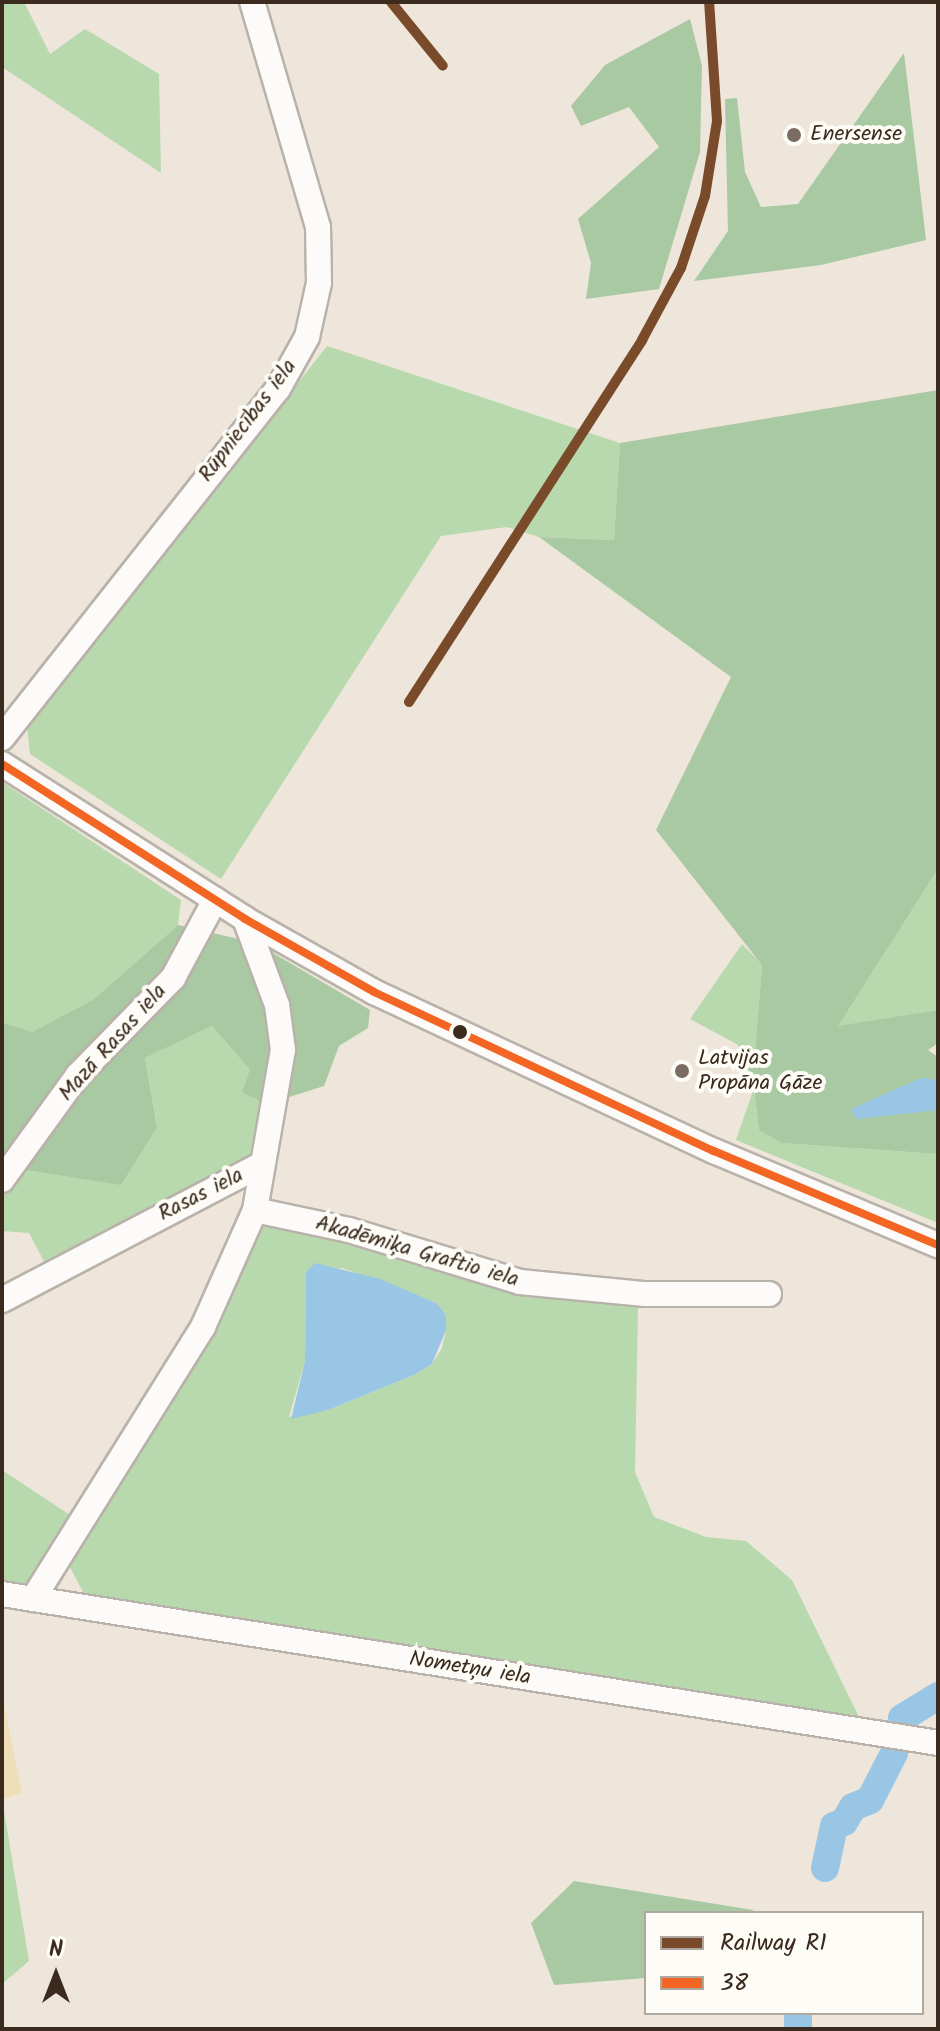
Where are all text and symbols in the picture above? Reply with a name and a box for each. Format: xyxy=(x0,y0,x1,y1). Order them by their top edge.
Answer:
place label: Enersense xyxy=(810,122,902,148)
marker: Enersense xyxy=(785,126,803,144)
street label: Rūpniecības iela xyxy=(193,354,303,488)
street label: Mazā Rasas iela xyxy=(54,979,172,1107)
unlabelled marker xyxy=(452,1024,468,1040)
place label: Latvijas Propāna Gāze xyxy=(698,1045,822,1096)
marker: Latvijas Propāna Gāze xyxy=(673,1062,691,1080)
street label: Rasas iela xyxy=(154,1162,248,1228)
street label: Akadēmiķa Graftio iela xyxy=(312,1210,522,1294)
street label: Nometņu iela xyxy=(407,1646,533,1692)
legend xyxy=(644,1911,924,2015)
text: Railway R1 xyxy=(720,1924,827,1963)
text: N xyxy=(49,1933,63,1968)
north arrow xyxy=(16,1935,96,2015)
text: 38 xyxy=(720,1964,748,2003)

